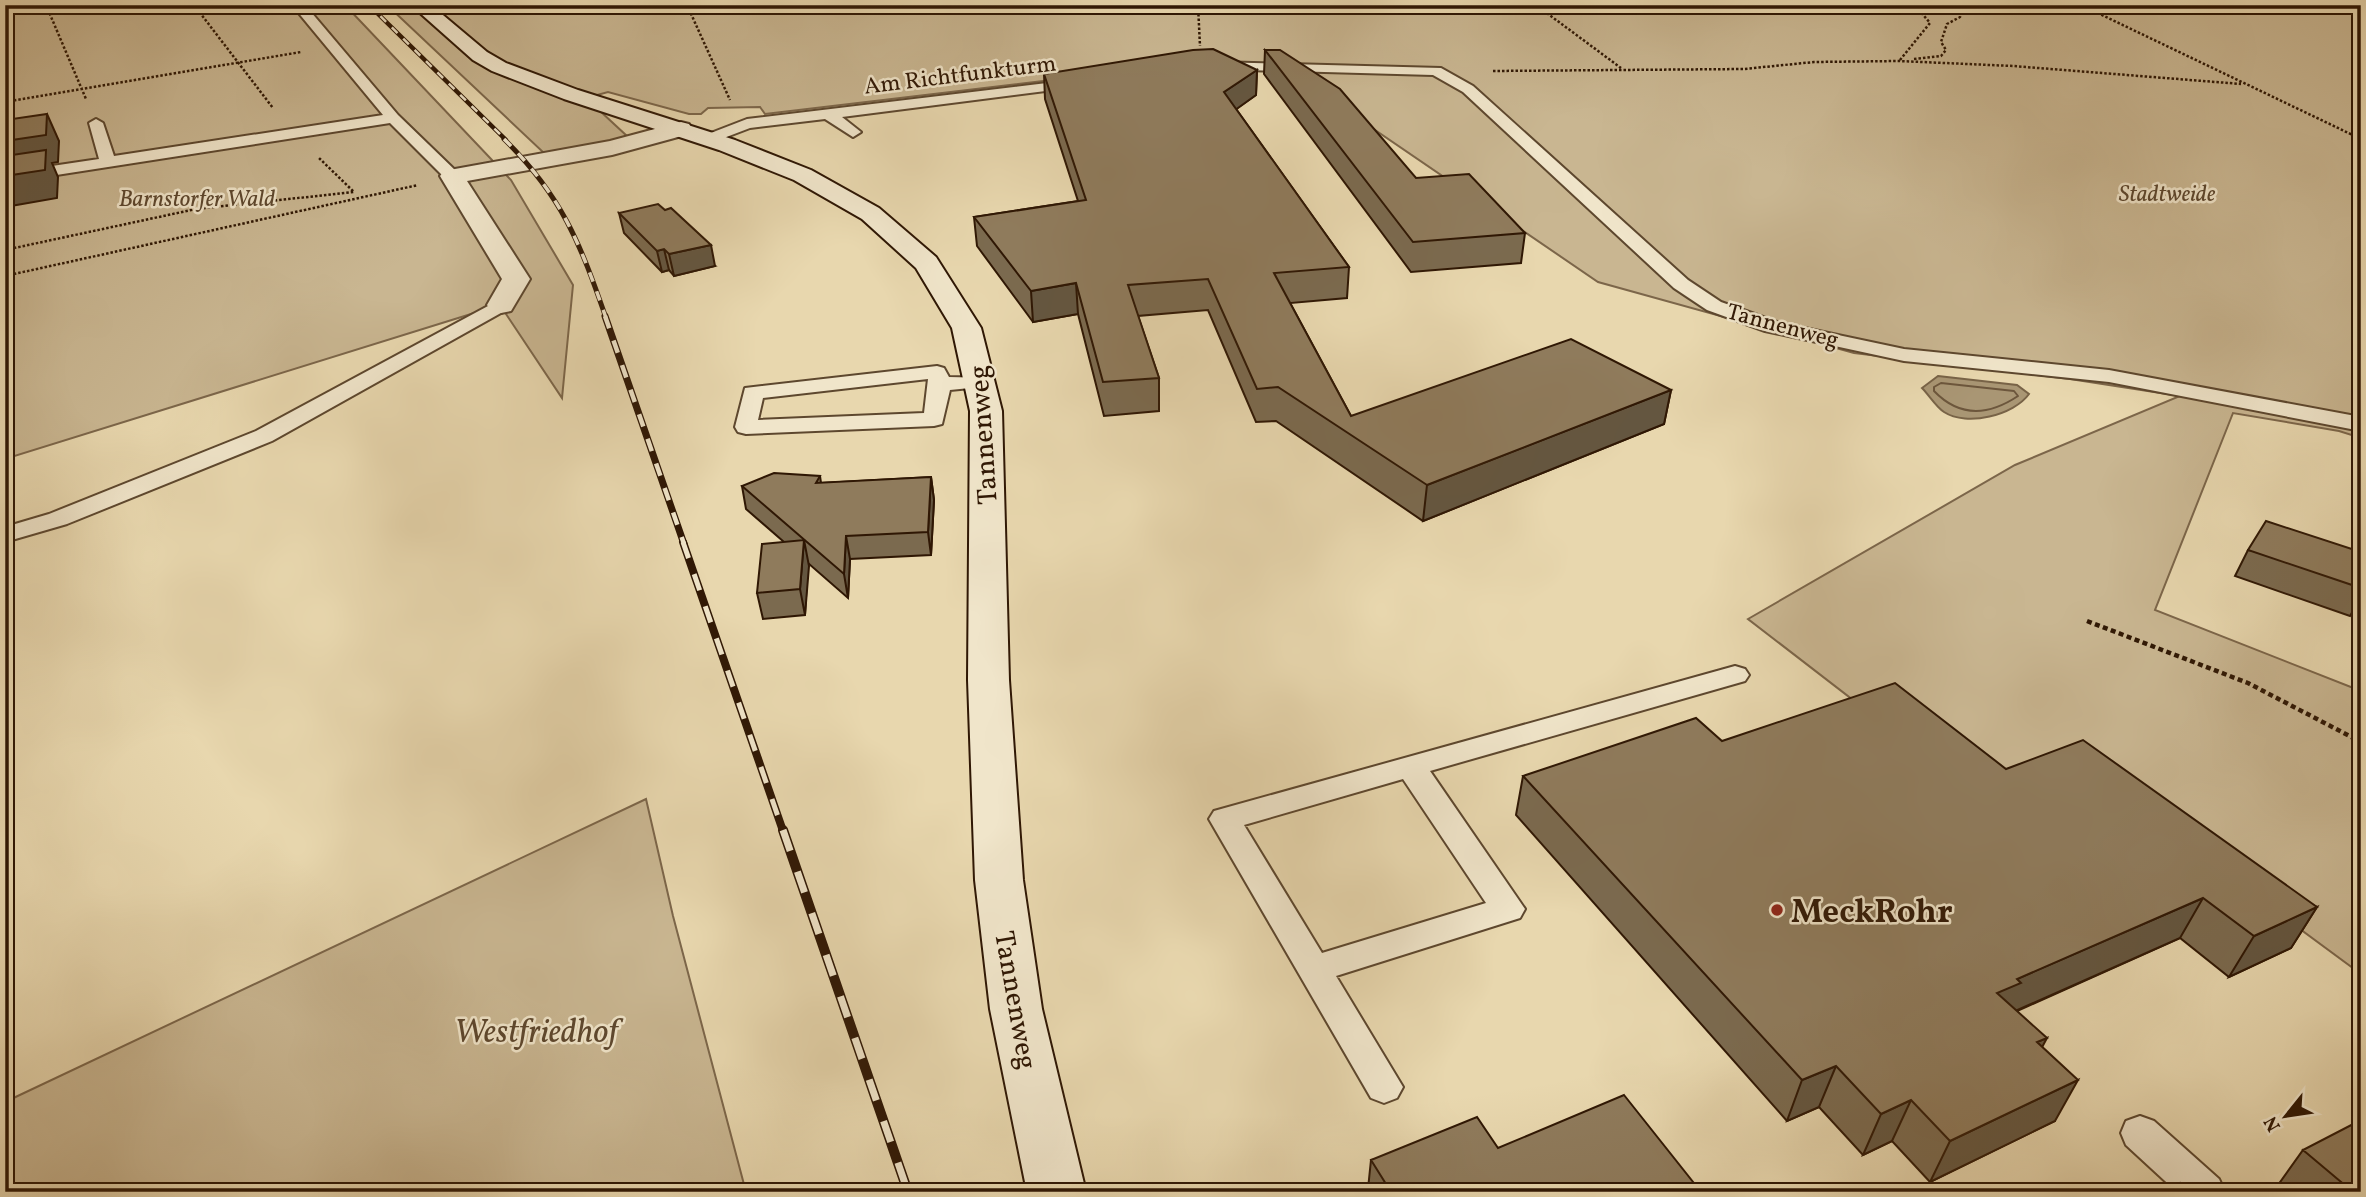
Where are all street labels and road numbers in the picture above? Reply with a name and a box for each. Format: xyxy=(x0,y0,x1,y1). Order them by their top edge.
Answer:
street label: Am Richtfunkturm xyxy=(862,48,1058,104)
street label: Tannenweg xyxy=(1723,297,1842,357)
street label: Tannenweg xyxy=(960,364,1009,506)
street label: Tannenweg xyxy=(983,928,1046,1073)

